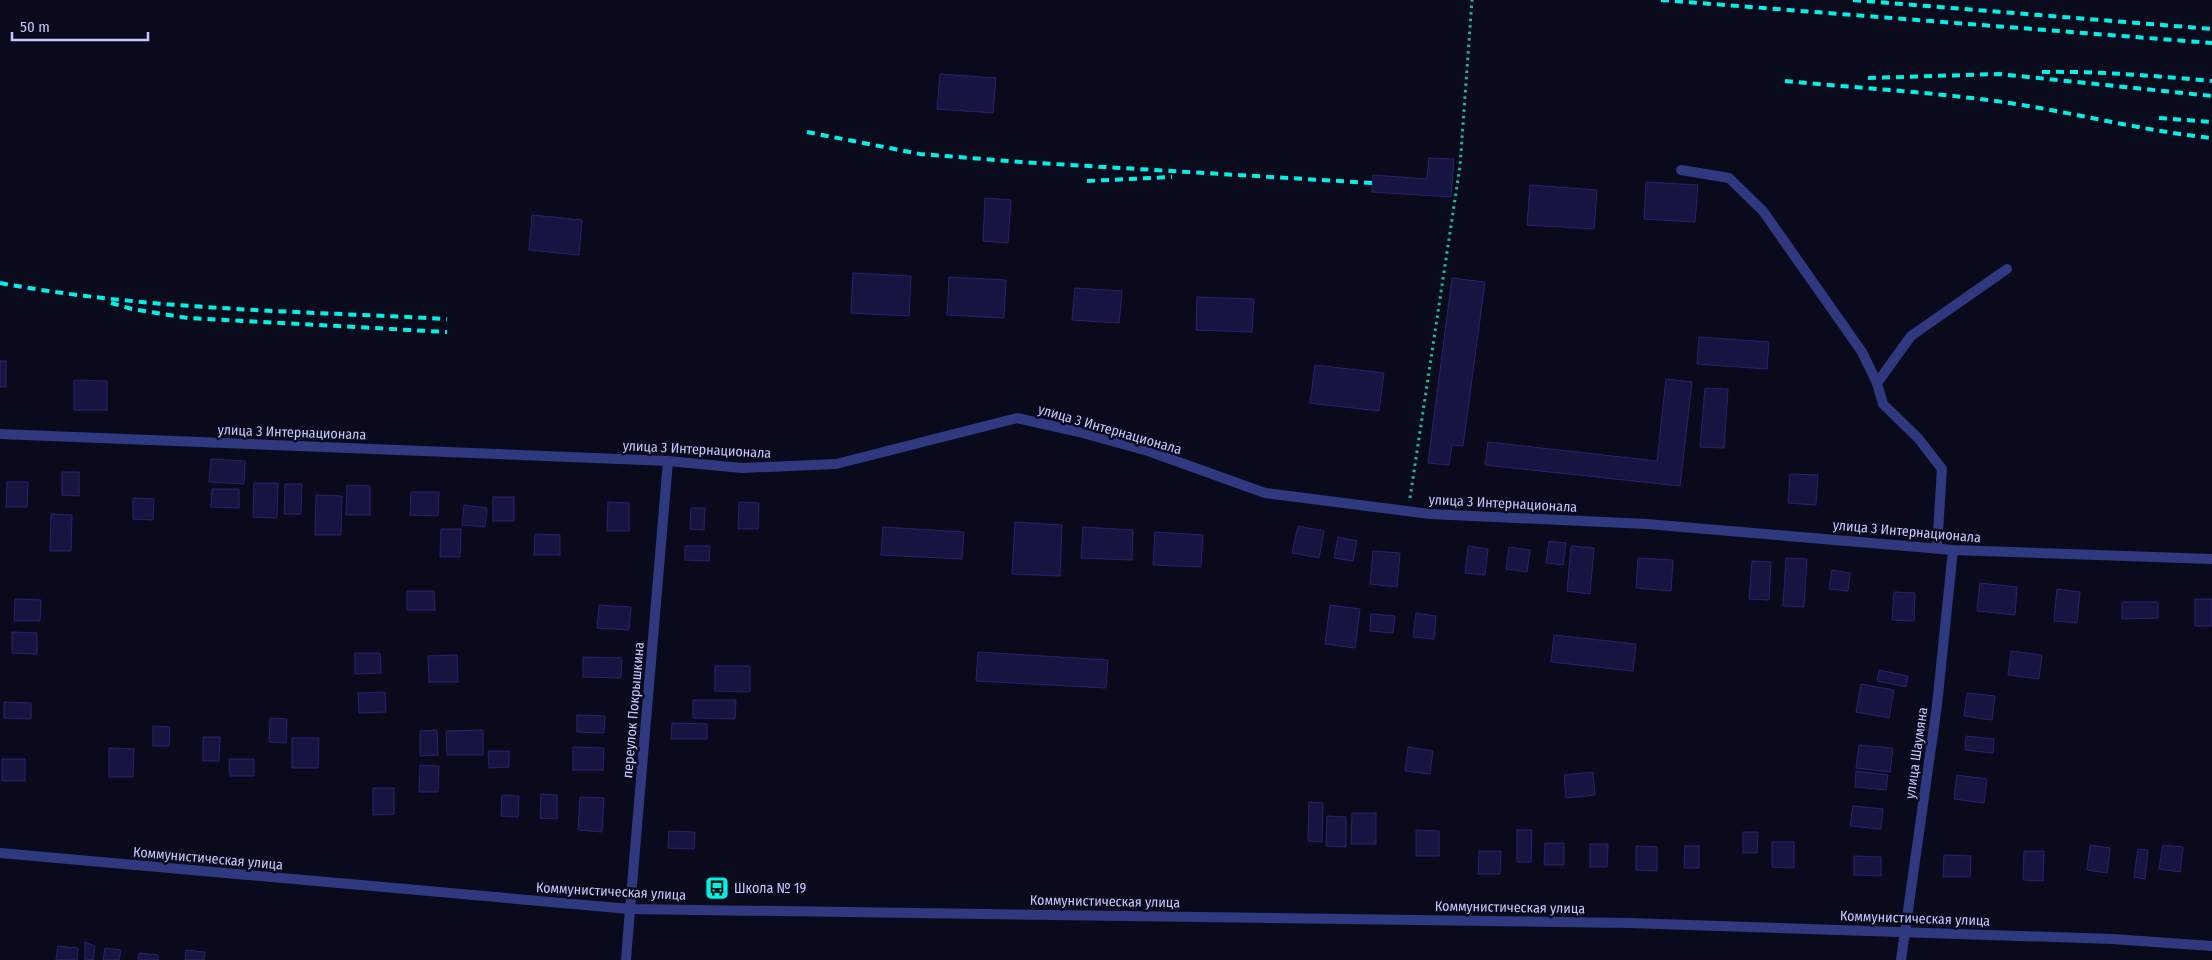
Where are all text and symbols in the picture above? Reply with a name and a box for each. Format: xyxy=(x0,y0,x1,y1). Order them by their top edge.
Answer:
scale bar xyxy=(12,10,149,42)
text: 50 m xyxy=(20,18,50,36)
street label: улица 3 Интернационала xyxy=(1036,401,1184,458)
street label: улица 3 Интернационала xyxy=(217,421,367,444)
street label: улица 3 Интернационала xyxy=(622,437,772,462)
street label: улица 3 Интернационала xyxy=(1428,491,1578,516)
street label: улица 3 Интернационала xyxy=(1832,517,1982,546)
street label: переулок Покрышкина xyxy=(619,641,648,779)
street label: улица Шаумяна xyxy=(1902,706,1931,800)
street label: Коммунистическая улица xyxy=(132,843,284,874)
bus stop icon: Школа № 19 xyxy=(704,875,730,901)
street label: Коммунистическая улица xyxy=(535,879,687,904)
place label: Школа № 19 xyxy=(734,880,806,897)
street label: Коммунистическая улица xyxy=(1030,892,1180,911)
street label: Коммунистическая улица xyxy=(1435,898,1585,917)
street label: Коммунистическая улица xyxy=(1840,907,1991,930)

